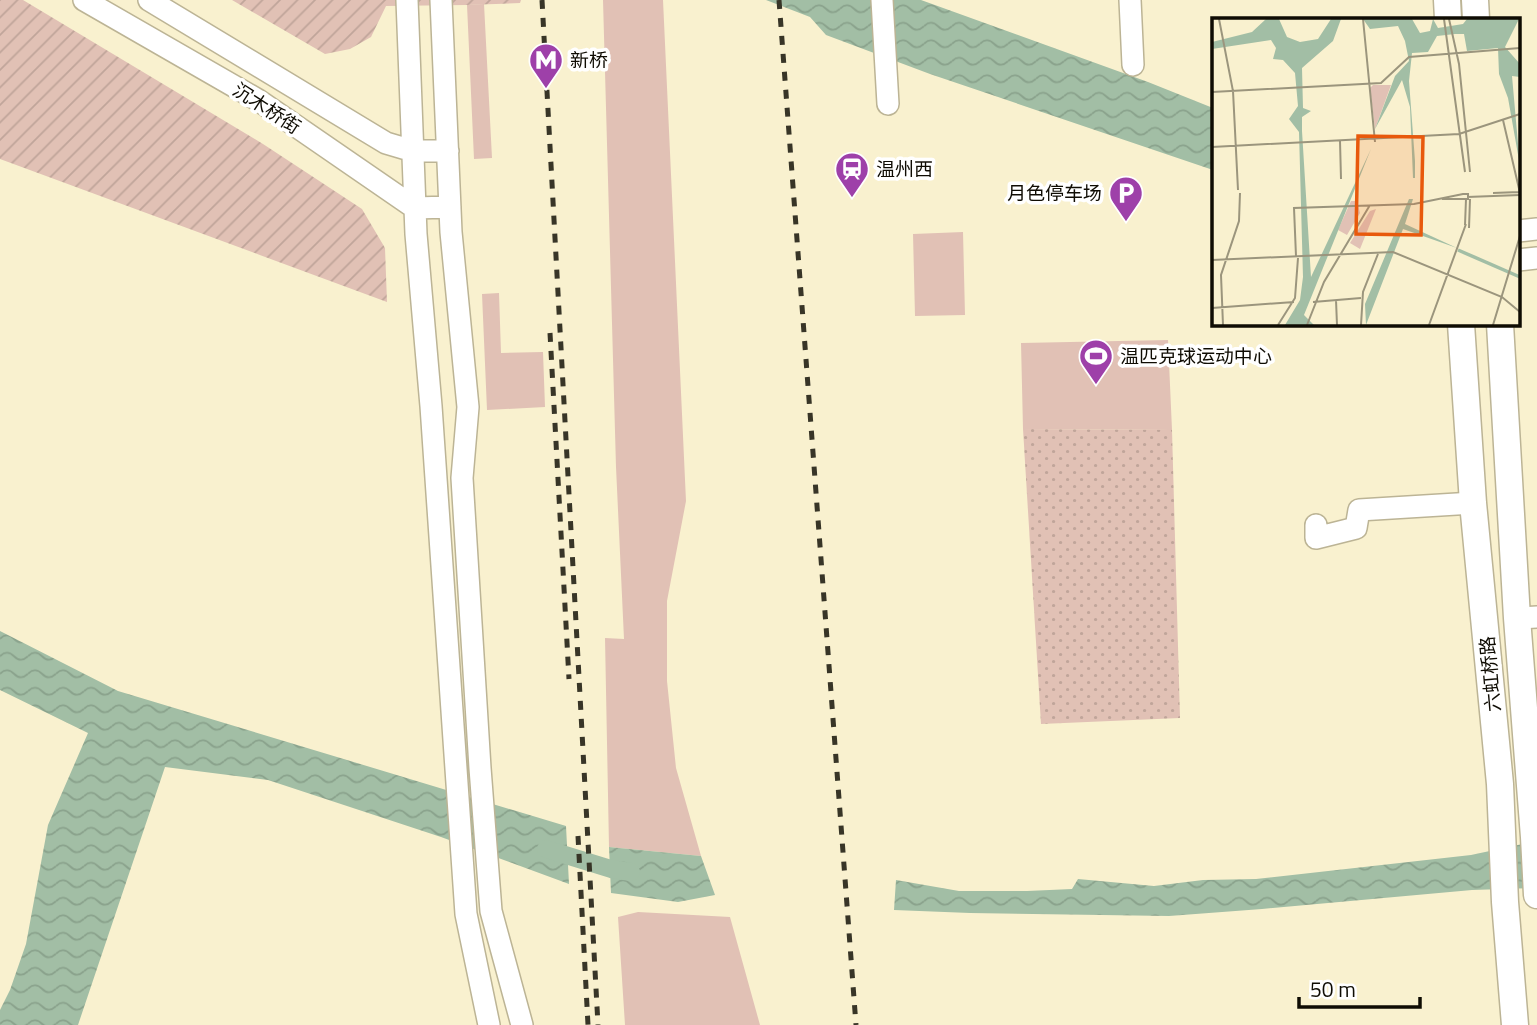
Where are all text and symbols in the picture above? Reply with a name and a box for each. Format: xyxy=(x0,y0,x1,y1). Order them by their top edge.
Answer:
inset map xyxy=(1212,18,1520,326)
metro station icon: 新桥 xyxy=(527,41,565,90)
place label: 新桥 xyxy=(570,45,608,74)
street label: 沉木桥街 xyxy=(227,75,307,140)
station icon: 温州西 xyxy=(833,150,871,199)
place label: 温州西 xyxy=(876,154,933,183)
parking icon: 月色停车场 xyxy=(1107,174,1145,223)
place label: 月色停车场 xyxy=(1007,178,1102,207)
sports icon: 温匹克球运动中心 xyxy=(1077,337,1115,386)
place label: 温匹克球运动中心 xyxy=(1120,341,1272,370)
street label: 六虹桥路 xyxy=(1472,635,1507,713)
scale bar xyxy=(1299,965,1420,1009)
text: 50 m xyxy=(1310,973,1356,1005)

